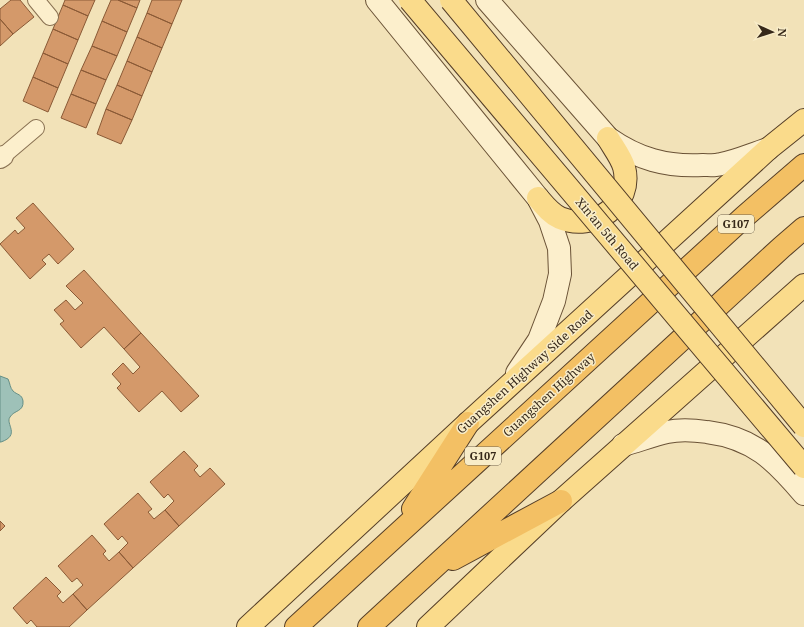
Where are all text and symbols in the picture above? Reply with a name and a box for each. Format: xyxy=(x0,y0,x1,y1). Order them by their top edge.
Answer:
north arrow xyxy=(752,12,792,52)
text: N xyxy=(775,28,790,38)
street label: Xin'an 5th Road xyxy=(572,194,643,274)
road number: G107 xyxy=(718,215,754,233)
street label: Guangshen Highway Side Road xyxy=(454,307,596,437)
street label: Guangshen Highway xyxy=(500,350,598,440)
road number: G107 xyxy=(465,447,501,465)

